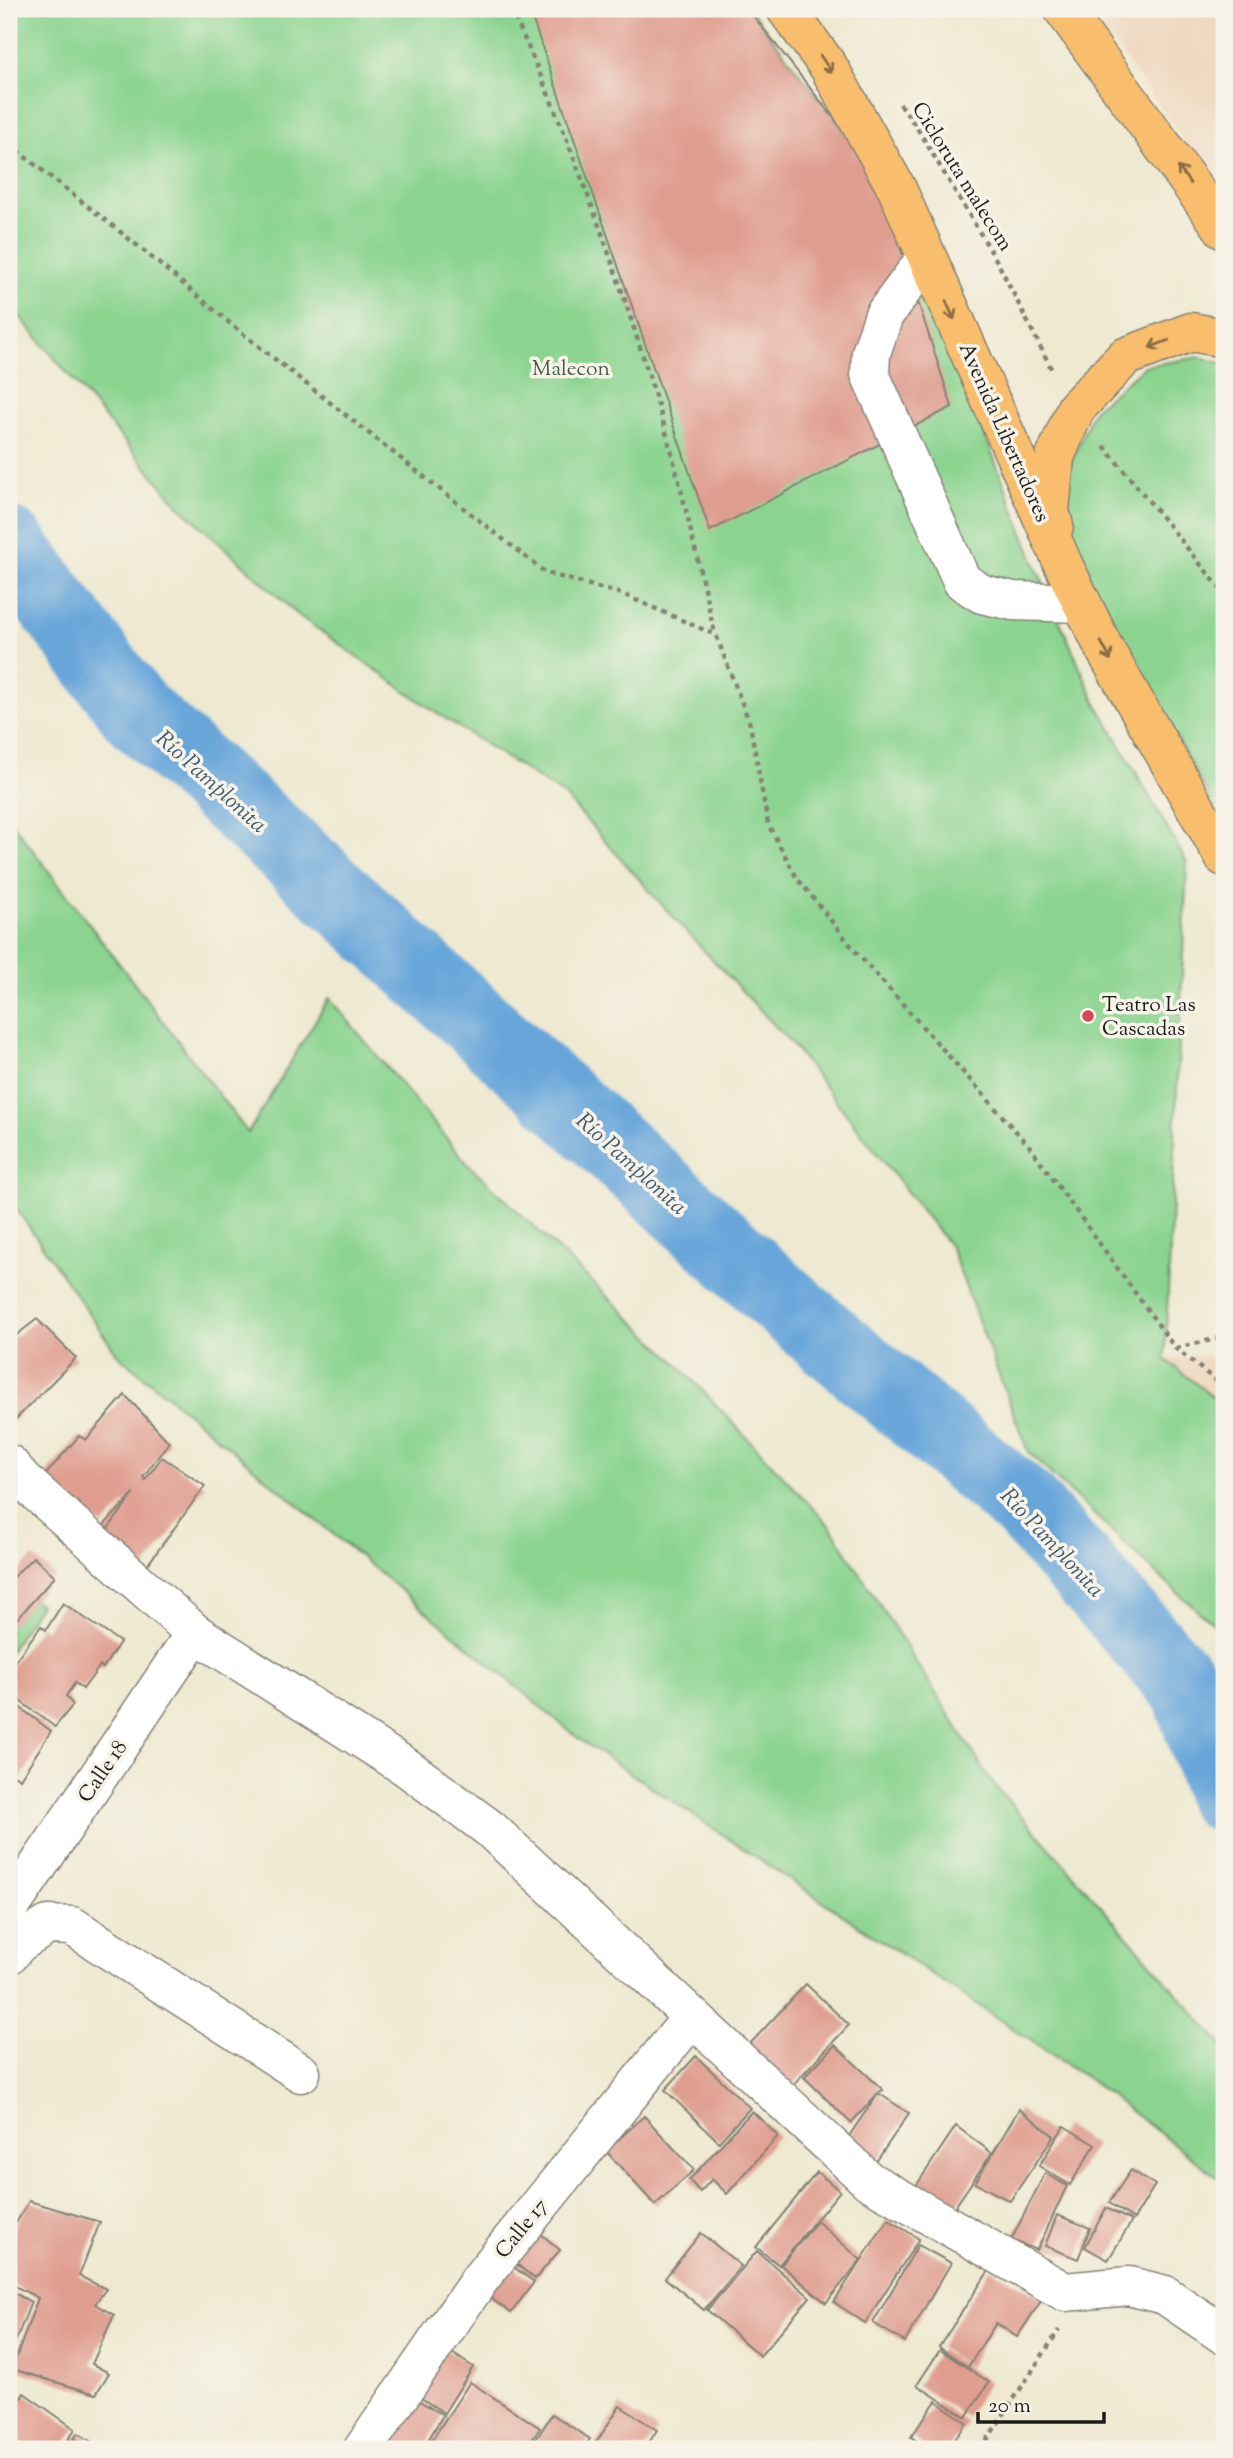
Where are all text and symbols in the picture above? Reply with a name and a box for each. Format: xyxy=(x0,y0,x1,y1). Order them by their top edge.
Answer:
one-way arrow xyxy=(819,54,833,73)
street label: Cicloruta malecom xyxy=(903,97,1019,258)
one-way arrow xyxy=(1177,166,1191,185)
one-way arrow xyxy=(945,299,958,320)
street label: Avenida Libertadores xyxy=(950,338,1056,527)
one-way arrow xyxy=(1148,338,1170,351)
park label: Malecon xyxy=(532,355,610,385)
one-way arrow xyxy=(1100,640,1113,661)
water label: Río Pamplonita xyxy=(147,724,273,842)
place label: Teatro Las Cascadas xyxy=(1102,991,1196,1045)
marker: Teatro Las Cascadas xyxy=(1080,1008,1096,1024)
water label: Río Pamplonita xyxy=(567,1106,693,1224)
water label: Río Pamplonita xyxy=(992,1481,1111,1606)
street label: Calle 18 xyxy=(72,1735,136,1809)
street label: Calle 17 xyxy=(489,2192,556,2266)
scale bar xyxy=(978,2381,1104,2425)
text: 20 m xyxy=(988,2392,1031,2422)

